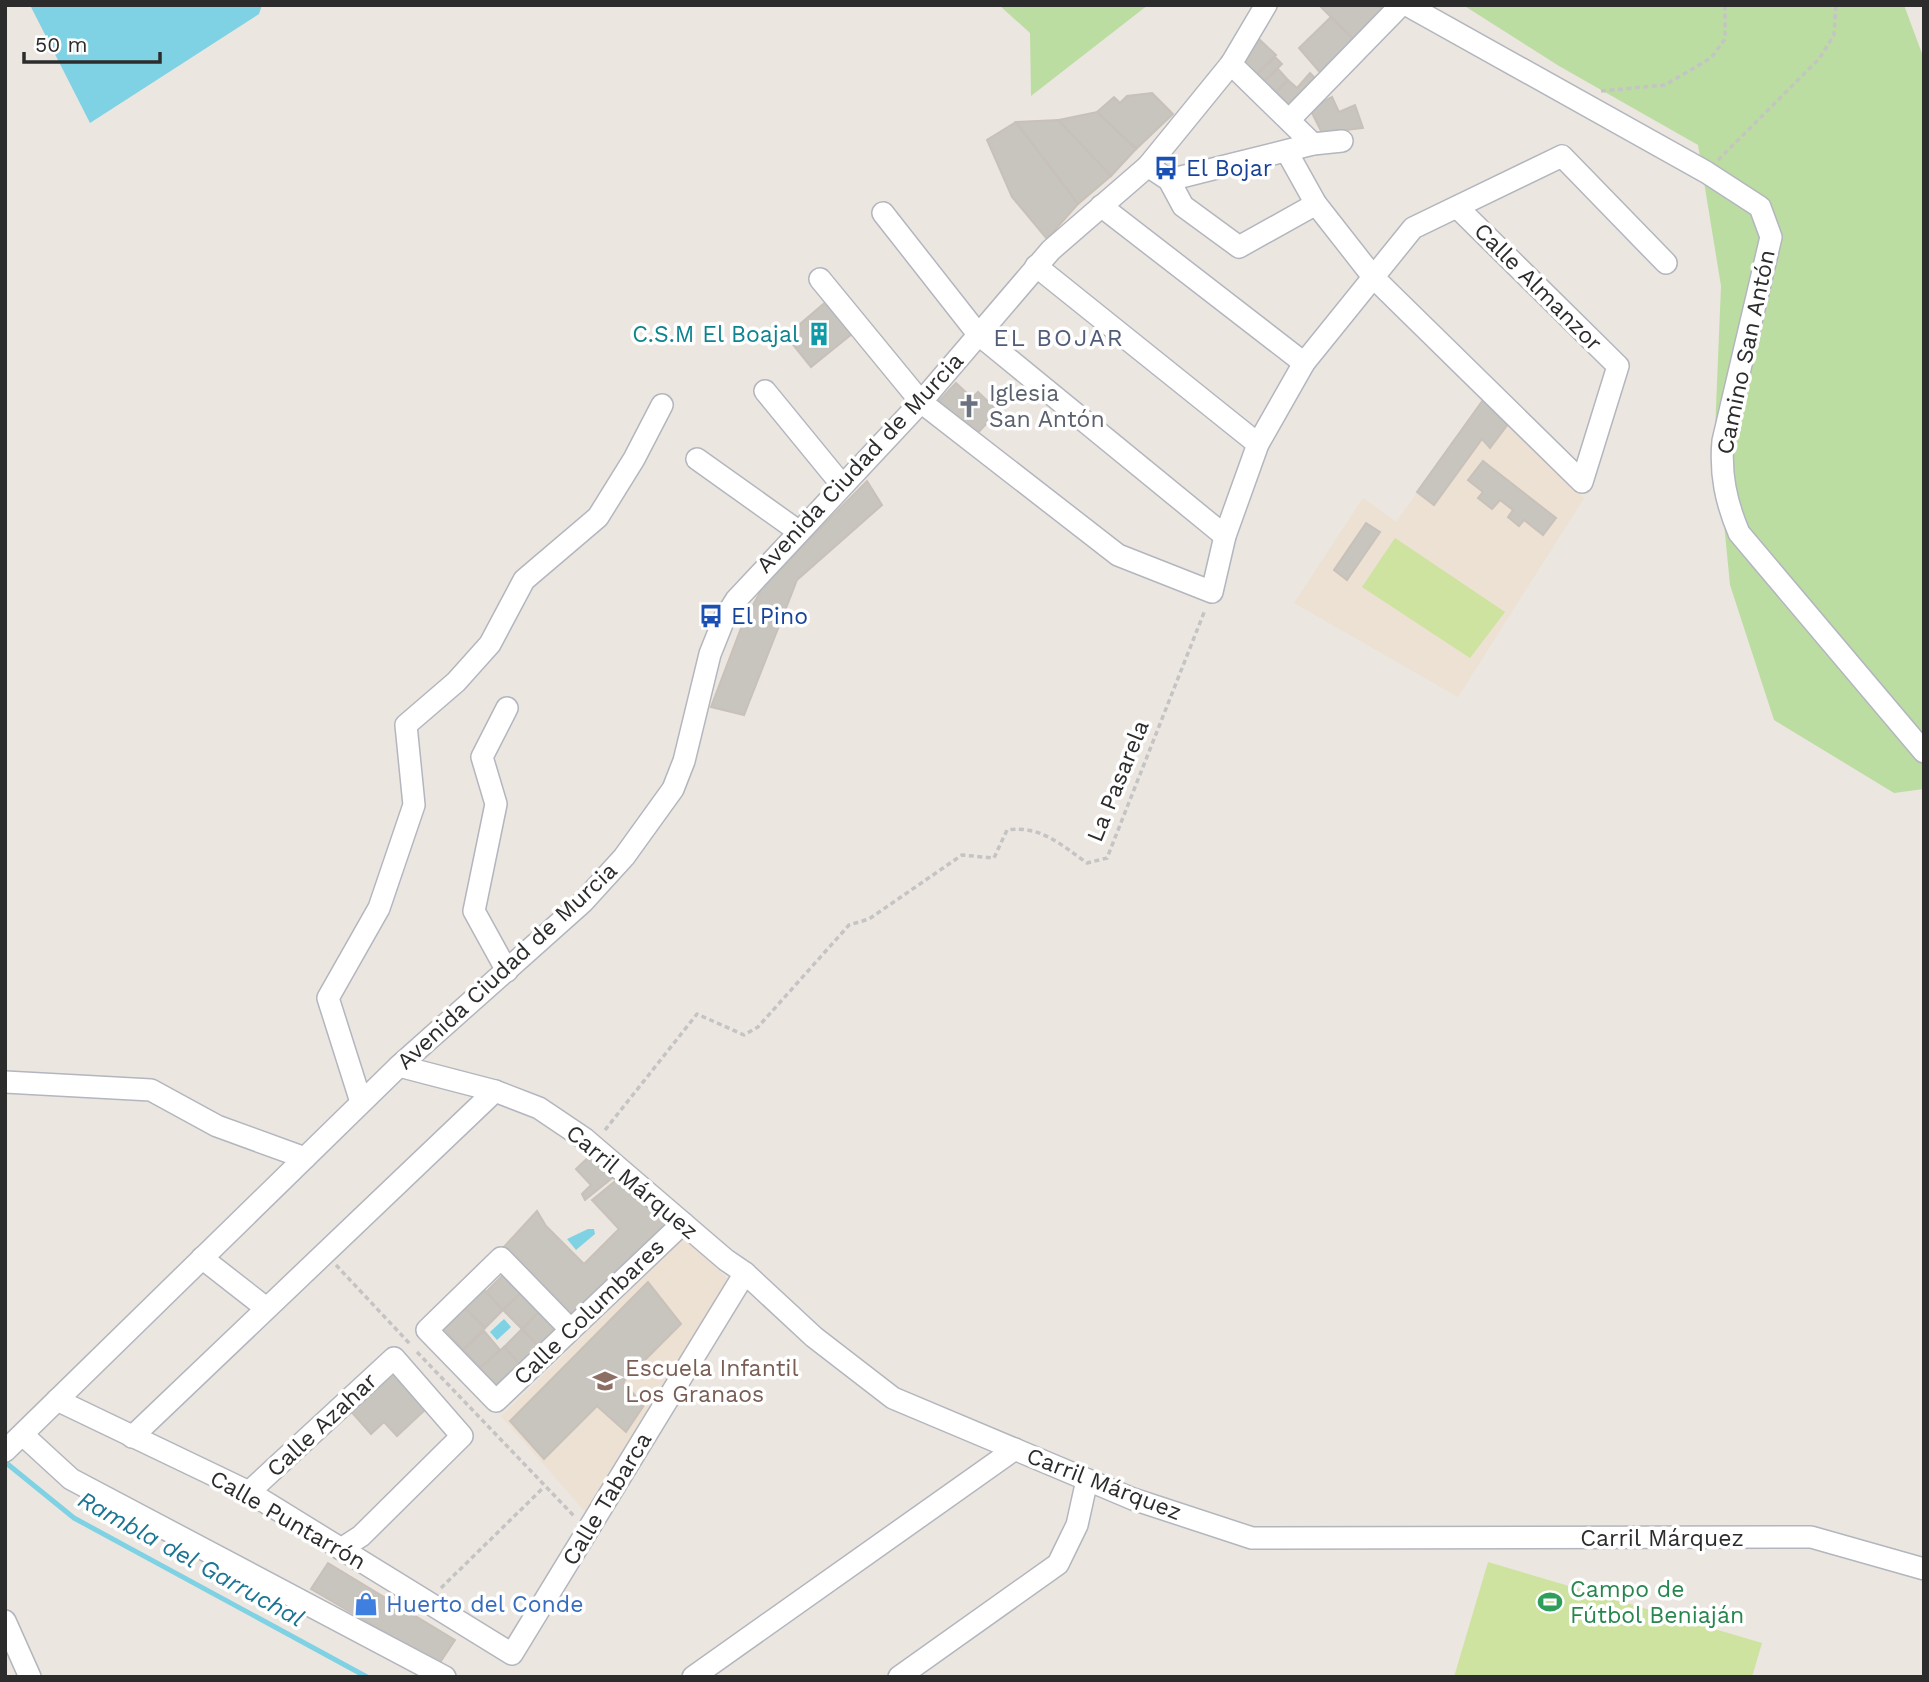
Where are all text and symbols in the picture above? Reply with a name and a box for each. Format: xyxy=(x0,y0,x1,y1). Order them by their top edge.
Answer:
scale bar xyxy=(24,21,161,65)
text: 50 m xyxy=(35,32,87,57)
bus stop icon: El Bojar xyxy=(1152,154,1180,182)
place label: El Bojar xyxy=(1186,155,1272,182)
street label: Calle Almanzor xyxy=(1468,217,1608,357)
street label: Camino San Antón xyxy=(1711,247,1781,457)
building icon: C.S.M El Boajal xyxy=(805,320,833,348)
place label: C.S.M El Boajal xyxy=(632,321,799,348)
district label: EL BOJAR xyxy=(993,324,1125,352)
street label: Avenida Ciudad de Murcia xyxy=(751,347,969,579)
place label: Iglesia San Antón xyxy=(989,380,1105,433)
church icon: Iglesia San Antón xyxy=(955,392,983,420)
bus stop icon: El Pino xyxy=(697,602,725,630)
place label: El Pino xyxy=(731,603,808,630)
street label: La Pasarela xyxy=(1081,716,1155,846)
street label: Avenida Ciudad de Murcia xyxy=(391,857,623,1075)
street label: Carril Márquez xyxy=(561,1119,703,1245)
street label: Calle Columbares xyxy=(508,1233,670,1391)
place label: Escuela Infantil Los Granaos xyxy=(625,1355,799,1408)
street label: Calle Azahar xyxy=(262,1367,382,1483)
school or university icon: Escuela Infantil Los Granaos xyxy=(591,1367,619,1395)
street label: Calle Tabarca xyxy=(557,1428,657,1570)
street label: Carril Márquez xyxy=(1023,1442,1185,1526)
street label: Calle Puntarrón xyxy=(205,1464,371,1576)
water label: Rambla del Garruchal xyxy=(73,1485,309,1633)
street label: Carril Márquez xyxy=(1580,1525,1744,1552)
place label: Campo de Fútbol Beniaján xyxy=(1570,1576,1744,1629)
sports icon: Campo de Fútbol Beniaján xyxy=(1536,1588,1564,1616)
shop icon: Huerto del Conde xyxy=(352,1590,380,1618)
place label: Huerto del Conde xyxy=(386,1591,583,1618)

